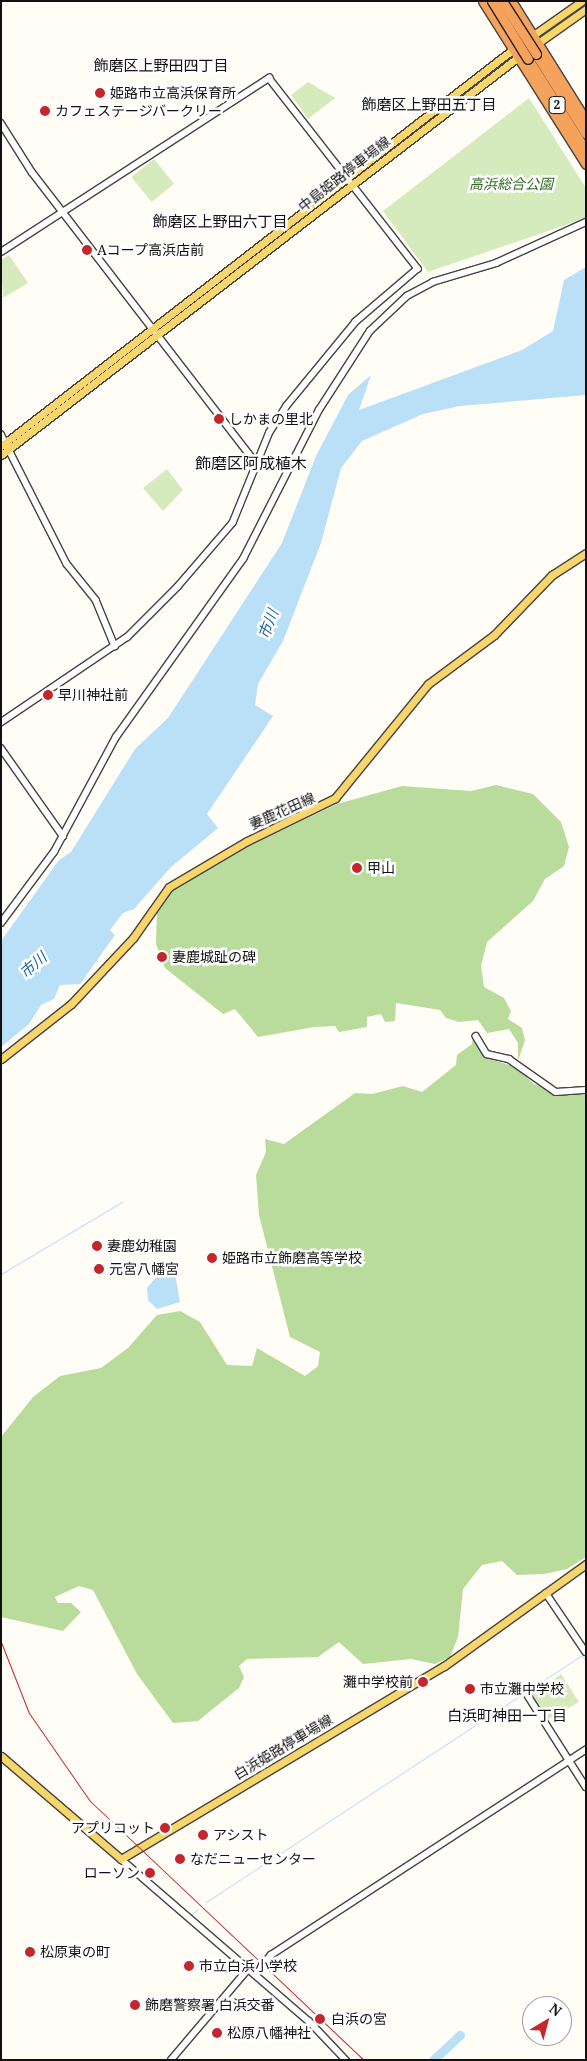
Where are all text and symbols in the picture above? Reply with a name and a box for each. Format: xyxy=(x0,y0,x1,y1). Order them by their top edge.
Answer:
district label: 飾磨区上野田四丁目 xyxy=(94,57,228,75)
place label: 姫路市立高浜保育所 xyxy=(110,85,236,101)
marker: 姫路市立高浜保育所 xyxy=(94,87,106,99)
district label: 飾磨区上野田五丁目 xyxy=(362,96,496,114)
road number: 2 xyxy=(548,96,566,114)
place label: カフェステージバークリー xyxy=(55,103,223,119)
marker: カフェステージバークリー xyxy=(39,105,51,117)
street label: 中島姫路停車場線 xyxy=(295,133,393,215)
park label: 高浜総合公園 xyxy=(469,176,553,192)
district label: 飾磨区上野田六丁目 xyxy=(153,213,287,231)
place label: Aコープ高浜店前 xyxy=(97,242,205,258)
marker: Aコープ高浜店前 xyxy=(81,244,93,256)
place label: しかまの里北 xyxy=(229,411,313,427)
marker: しかまの里北 xyxy=(213,413,225,425)
district label: 飾磨区阿成植木 xyxy=(195,453,307,473)
water label: 市川 xyxy=(254,607,282,641)
place label: 早川神社前 xyxy=(58,687,128,703)
marker: 早川神社前 xyxy=(42,689,54,701)
street label: 妻鹿花田線 xyxy=(247,789,317,833)
place label: 甲山 xyxy=(367,860,395,876)
marker: 甲山 xyxy=(351,862,363,874)
water label: 市川 xyxy=(16,948,50,982)
place label: 妻鹿城趾の碑 xyxy=(172,949,256,965)
marker: 妻鹿城趾の碑 xyxy=(156,951,168,963)
place label: 妻鹿幼稚園 xyxy=(107,1238,177,1254)
marker: 妻鹿幼稚園 xyxy=(91,1240,103,1252)
place label: 姫路市立飾磨高等学校 xyxy=(222,1250,362,1266)
marker: 姫路市立飾磨高等学校 xyxy=(206,1252,218,1264)
place label: 元宮八幡宮 xyxy=(109,1261,179,1277)
marker: 元宮八幡宮 xyxy=(93,1263,105,1275)
place label: 灘中学校前 xyxy=(343,1674,413,1690)
marker: 灘中学校前 xyxy=(417,1676,429,1688)
place label: 市立灘中学校 xyxy=(480,1681,564,1697)
marker: 市立灘中学校 xyxy=(464,1683,476,1695)
district label: 白浜町神田一丁目 xyxy=(447,1707,567,1725)
street label: 白浜姫路停車場線 xyxy=(231,1711,335,1783)
place label: アプリコット xyxy=(71,1820,155,1836)
marker: アプリコット xyxy=(159,1822,171,1834)
place label: アシスト xyxy=(213,1827,269,1843)
marker: アシスト xyxy=(197,1829,209,1841)
place label: なだニューセンター xyxy=(190,1851,316,1867)
marker: なだニューセンター xyxy=(174,1853,186,1865)
place label: ローソン xyxy=(84,1865,140,1881)
marker: ローソン xyxy=(144,1867,156,1879)
place label: 松原東の町 xyxy=(40,1944,110,1960)
marker: 松原東の町 xyxy=(24,1946,36,1958)
place label: 市立白浜小学校 xyxy=(199,1958,297,1974)
marker: 市立白浜小学校 xyxy=(183,1960,195,1972)
north arrow xyxy=(522,1996,572,2046)
place label: 飾磨警察署 白浜交番 xyxy=(145,1997,275,2013)
marker: 飾磨警察署 白浜交番 xyxy=(129,1999,141,2011)
text: N xyxy=(546,1999,566,2020)
place label: 白浜の宮 xyxy=(331,2011,387,2027)
marker: 白浜の宮 xyxy=(313,2012,327,2026)
place label: 松原八幡神社 xyxy=(227,2025,311,2041)
marker: 松原八幡神社 xyxy=(211,2027,223,2039)

